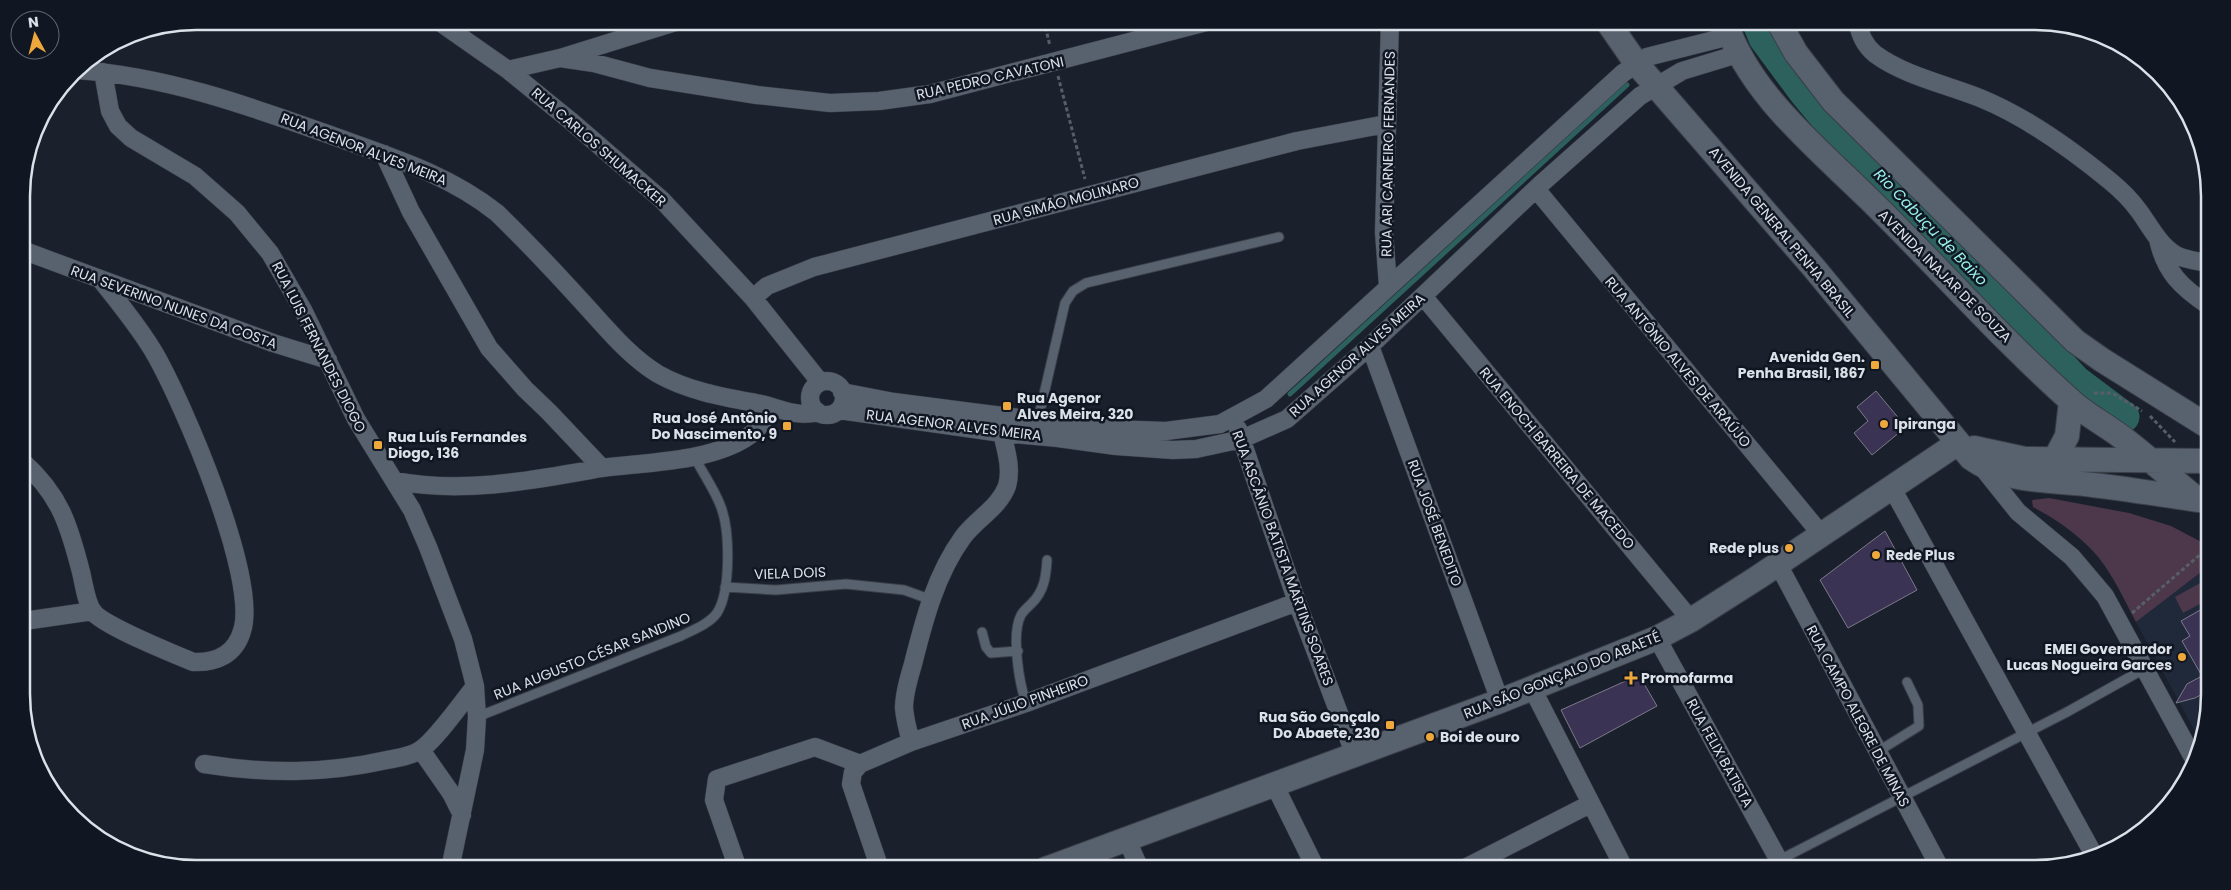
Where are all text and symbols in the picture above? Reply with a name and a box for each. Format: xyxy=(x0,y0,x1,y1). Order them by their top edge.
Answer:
north arrow xyxy=(10,10,60,60)
text: N xyxy=(27,12,40,33)
street label: RUA PEDRO CAVATONI xyxy=(914,51,1066,105)
street label: RUA ARI CARNEIRO FERNANDES xyxy=(1376,51,1400,257)
street label: RUA CARLOS SHUMACKER xyxy=(527,83,671,211)
street label: RUA AGENOR ALVES MEIRA xyxy=(278,108,450,190)
street label: AVENIDA GENERAL PENHA BRASIL xyxy=(1704,142,1860,322)
water label: Rio Cabuçu de Baixo xyxy=(1870,164,1992,290)
street label: RUA SIMÃO MOLINARO xyxy=(991,172,1141,230)
street label: AVENIDA INAJAR DE SOUZA xyxy=(1874,205,2016,347)
street label: RUA LUIS FERNANDES DIOGO xyxy=(267,258,371,436)
street label: RUA SEVERINO NUNES DA COSTA xyxy=(68,260,280,354)
street label: RUA ANTÔNIO ALVES DE ARAÚJO xyxy=(1601,272,1755,452)
street label: RUA AGENOR ALVES MEIRA xyxy=(1285,289,1429,421)
place label: Avenida Gen. Penha Brasil, 1867 xyxy=(1738,347,1866,383)
marker: Avenida Gen. Penha Brasil, 1867 xyxy=(1869,359,1881,371)
street label: RUA ENOCH BARREIRA DE MACEDO xyxy=(1475,363,1639,553)
place label: Rua Agenor Alves Meira, 320 xyxy=(1017,388,1133,424)
marker: Rua Agenor Alves Meira, 320 xyxy=(1001,400,1013,412)
street label: RUA AGENOR ALVES MEIRA xyxy=(865,404,1043,446)
place label: Rua José Antônio Do Nascimento, 9 xyxy=(651,408,777,444)
place label: Ipiranga xyxy=(1894,414,1956,434)
marker: Ipiranga xyxy=(1878,418,1890,430)
marker: Rua José Antônio Do Nascimento, 9 xyxy=(781,420,793,432)
place label: Rua Luís Fernandes Diogo, 136 xyxy=(388,427,527,463)
street label: RUA ASCÂNIO BATISTA MARTINS SOARES xyxy=(1227,428,1339,688)
marker: Rua Luís Fernandes Diogo, 136 xyxy=(372,439,384,451)
street label: RUA JOSÉ BENEDITO xyxy=(1403,457,1467,589)
place label: Rede plus xyxy=(1709,538,1779,558)
marker: Rede plus xyxy=(1783,542,1795,554)
place label: Rede Plus xyxy=(1886,545,1955,565)
marker: Rede Plus xyxy=(1870,549,1882,561)
street label: VIELA DOIS xyxy=(754,562,826,584)
street label: RUA AUGUSTO CÉSAR SANDINO xyxy=(491,607,693,705)
street label: RUA CAMPO ALEGRE DE MINAS xyxy=(1801,622,1915,810)
street label: RUA SÃO GONÇALO DO ABAETÉ xyxy=(1461,626,1663,724)
place label: EMEI Governardor Lucas Nogueira Garces xyxy=(2006,639,2172,675)
marker: EMEI Governardor Lucas Nogueira Garces xyxy=(2176,651,2188,663)
place label: Promofarma xyxy=(1641,668,1733,688)
street label: RUA JÚLIO PINHEIRO xyxy=(959,670,1091,734)
marker: Promofarma xyxy=(1625,672,1637,684)
street label: RUA FELIX BATISTA xyxy=(1682,695,1758,811)
place label: Rua São Gonçalo Do Abaete, 230 xyxy=(1259,707,1380,743)
marker: Rua São Gonçalo Do Abaete, 230 xyxy=(1384,719,1396,731)
place label: Boi de ouro xyxy=(1440,727,1520,747)
marker: Boi de ouro xyxy=(1424,731,1436,743)

